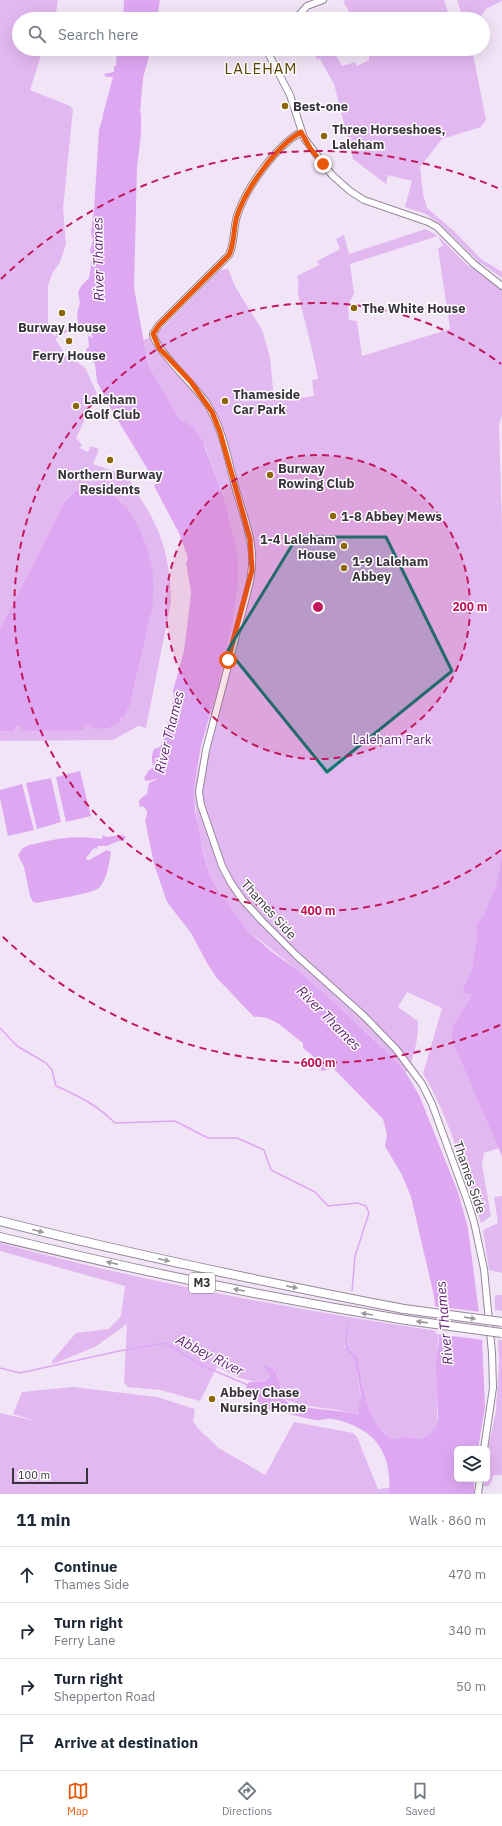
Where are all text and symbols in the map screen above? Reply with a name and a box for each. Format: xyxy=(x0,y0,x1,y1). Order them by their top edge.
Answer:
search box xyxy=(12,12,490,56)
icon: search xyxy=(26,23,48,45)
text: Search here xyxy=(58,25,138,44)
district label: LALEHAM xyxy=(224,59,298,78)
place label: Best-one xyxy=(293,98,348,115)
marker: Best-one xyxy=(280,101,290,111)
place label: Three Horseshoes, Laleham xyxy=(332,121,445,153)
marker: Three Horseshoes, Laleham xyxy=(319,131,329,141)
route end xyxy=(314,155,332,173)
water label: River Thames xyxy=(88,216,108,301)
place label: The White House xyxy=(362,300,465,317)
marker: The White House xyxy=(349,303,359,313)
marker: Burway House xyxy=(57,308,67,318)
place label: Burway House xyxy=(18,319,106,336)
marker: Ferry House xyxy=(64,336,74,346)
place label: Ferry House xyxy=(32,347,106,364)
place label: Thameside Car Park xyxy=(233,386,300,418)
place label: Laleham Golf Club xyxy=(84,391,141,423)
marker: Thameside Car Park xyxy=(220,396,230,406)
marker: Laleham Golf Club xyxy=(71,401,81,411)
marker: Northern Burway Residents xyxy=(105,455,115,465)
place label: Burway Rowing Club xyxy=(278,460,355,492)
place label: Northern Burway Residents xyxy=(58,466,162,498)
marker: Burway Rowing Club xyxy=(265,470,275,480)
place label: 1-8 Abbey Mews xyxy=(341,508,443,525)
marker: 1-8 Abbey Mews xyxy=(328,511,338,521)
place label: 1-4 Laleham House xyxy=(260,531,336,563)
marker: 1-4 Laleham House xyxy=(339,541,349,551)
place label: 1-9 Laleham Abbey xyxy=(352,553,428,585)
marker: 1-9 Laleham Abbey xyxy=(339,563,349,573)
text: 200 m xyxy=(452,599,488,614)
centre of rings xyxy=(311,600,325,614)
route start xyxy=(219,651,237,669)
water label: River Thames xyxy=(150,689,188,775)
park label: Laleham Park xyxy=(352,731,432,748)
street label: Thames Side xyxy=(237,876,300,943)
text: 400 m xyxy=(300,903,336,918)
water label: River Thames xyxy=(293,982,365,1054)
text: 600 m xyxy=(300,1055,336,1070)
street label: Thames Side xyxy=(449,1139,490,1215)
one-way arrow xyxy=(32,1228,44,1234)
one-way arrow xyxy=(158,1258,171,1264)
one-way arrow xyxy=(106,1260,118,1266)
road number: M3 xyxy=(189,1273,215,1293)
water label: River Thames xyxy=(431,1280,457,1366)
one-way arrow xyxy=(286,1284,298,1290)
one-way arrow xyxy=(233,1287,245,1293)
one-way arrow xyxy=(361,1311,373,1317)
one-way arrow xyxy=(464,1315,477,1321)
one-way arrow xyxy=(416,1319,428,1325)
water label: Abbey River xyxy=(172,1330,248,1380)
place label: Abbey Chase Nursing Home xyxy=(220,1384,306,1416)
marker: Abbey Chase Nursing Home xyxy=(207,1394,217,1404)
map controls xyxy=(454,1446,490,1482)
button: layers xyxy=(454,1446,490,1482)
scale bar xyxy=(12,1466,88,1485)
text: 100 m xyxy=(18,1468,50,1482)
text: 11 min xyxy=(16,1509,71,1531)
text: Walk · 860 m xyxy=(409,1512,486,1529)
text: Continue xyxy=(54,1557,118,1576)
icon: ahead xyxy=(16,1564,38,1586)
text: 470 m xyxy=(448,1566,486,1583)
text: Thames Side xyxy=(54,1576,129,1593)
text: Turn right xyxy=(54,1613,123,1632)
icon: right xyxy=(16,1620,38,1642)
text: 340 m xyxy=(448,1622,486,1639)
text: Ferry Lane xyxy=(54,1632,115,1649)
text: Turn right xyxy=(54,1669,123,1688)
icon: right xyxy=(16,1676,38,1698)
text: 50 m xyxy=(456,1678,486,1695)
text: Shepperton Road xyxy=(54,1688,155,1705)
icon: arrive xyxy=(16,1732,38,1754)
text: Arrive at destination xyxy=(54,1733,198,1752)
tab: Map xyxy=(67,1780,89,1818)
tab: Directions xyxy=(222,1780,272,1818)
tab: Saved xyxy=(405,1780,435,1818)

